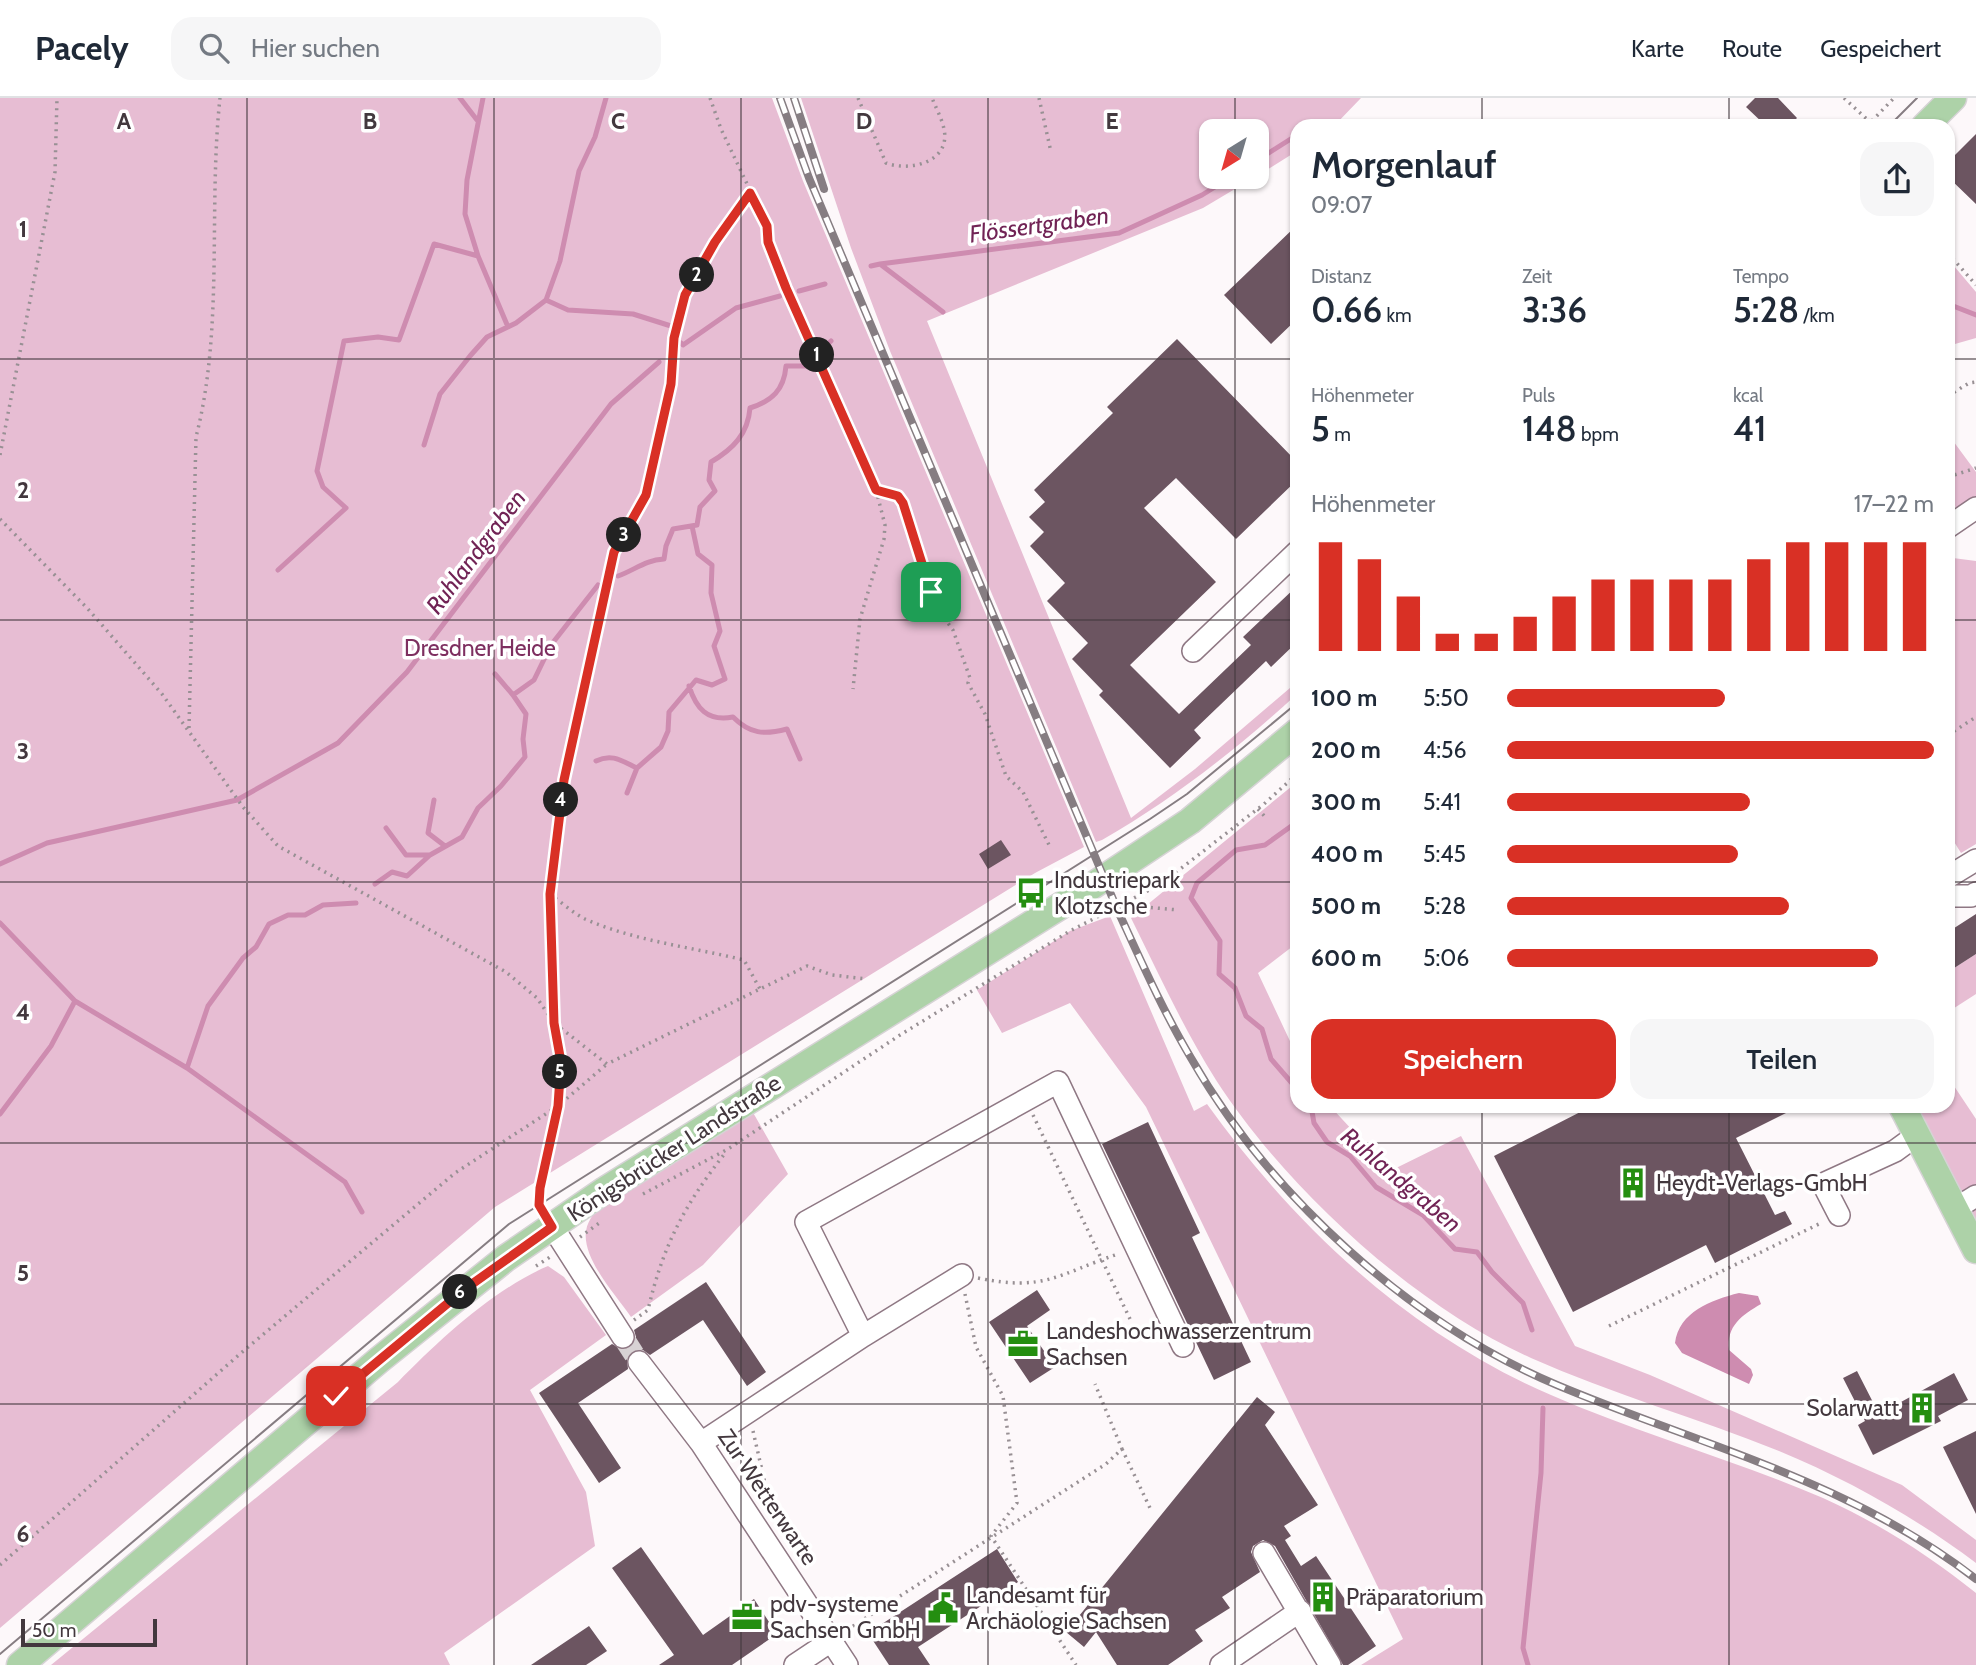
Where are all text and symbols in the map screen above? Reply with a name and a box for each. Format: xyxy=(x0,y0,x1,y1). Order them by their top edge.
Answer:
search box xyxy=(171,17,661,80)
text: Pacely xyxy=(35,28,129,68)
icon: search xyxy=(195,29,233,67)
text: Hier suchen xyxy=(251,32,380,64)
text: Karte xyxy=(1631,34,1684,63)
text: Route xyxy=(1722,34,1782,63)
text: Gespeichert xyxy=(1820,34,1941,63)
text: A xyxy=(117,107,132,135)
text: B xyxy=(363,107,377,135)
text: C xyxy=(611,107,625,135)
text: D xyxy=(856,107,872,135)
text: E xyxy=(1105,107,1119,135)
north arrow xyxy=(1199,119,1269,189)
map controls xyxy=(1199,119,1269,189)
text: Morgenlauf xyxy=(1311,141,1497,188)
button: share xyxy=(1860,142,1934,216)
text: 09:07 xyxy=(1311,191,1372,219)
water label: Flössertgraben xyxy=(967,200,1111,249)
text: 1 xyxy=(19,215,27,243)
pin: 2 xyxy=(680,258,714,292)
text: 2 xyxy=(691,263,702,286)
text: Distanz xyxy=(1311,265,1372,288)
text: Zeit xyxy=(1522,265,1552,288)
text: Tempo xyxy=(1733,265,1789,288)
text: 0.66 xyxy=(1311,288,1382,331)
text: 3:36 xyxy=(1522,288,1587,331)
text: 5:28 xyxy=(1733,288,1799,331)
text: km xyxy=(1382,304,1412,327)
text: /km xyxy=(1799,304,1835,327)
pin: 1 xyxy=(800,338,834,372)
text: 1 xyxy=(813,343,820,366)
text: Höhenmeter xyxy=(1311,384,1414,407)
text: Puls xyxy=(1522,384,1555,407)
text: kcal xyxy=(1733,384,1763,407)
text: 5 xyxy=(1311,407,1330,450)
text: 148 xyxy=(1522,407,1577,450)
text: 41 xyxy=(1733,407,1766,450)
text: m xyxy=(1330,423,1351,446)
text: bpm xyxy=(1577,423,1619,446)
text: 2 xyxy=(17,476,29,504)
water label: Ruhlandgraben xyxy=(420,484,532,619)
text: Höhenmeter xyxy=(1311,490,1435,518)
text: 17–22 m xyxy=(1854,490,1934,518)
pin: 3 xyxy=(606,518,642,552)
text: 3 xyxy=(618,523,629,546)
pin xyxy=(901,562,961,622)
icon: arrive xyxy=(912,573,950,611)
park label: Dresdner Heide xyxy=(404,634,556,662)
text: 100 m xyxy=(1311,684,1377,712)
text: 5:50 xyxy=(1423,684,1469,712)
text: 200 m xyxy=(1311,736,1381,764)
text: 4:56 xyxy=(1423,736,1467,764)
text: 3 xyxy=(17,737,29,765)
pin: 4 xyxy=(544,782,578,818)
text: 4 xyxy=(555,788,566,811)
text: 300 m xyxy=(1311,788,1381,816)
text: 5:41 xyxy=(1423,788,1461,816)
text: 400 m xyxy=(1311,840,1383,868)
text: 5:45 xyxy=(1423,840,1466,868)
place label: Industriepark Klotzsche xyxy=(1054,866,1181,920)
bus stop icon: Industriepark Klotzsche xyxy=(1014,876,1048,910)
text: 500 m xyxy=(1311,892,1381,920)
text: 5:28 xyxy=(1423,892,1466,920)
text: 600 m xyxy=(1311,944,1382,972)
text: 5:06 xyxy=(1423,944,1469,972)
text: 4 xyxy=(16,998,30,1026)
button: Speichern xyxy=(1311,1019,1616,1099)
button: Teilen xyxy=(1630,1019,1934,1099)
pin: 5 xyxy=(542,1054,578,1090)
text: 5 xyxy=(554,1060,565,1083)
street label: Königsbrücker Landstraße xyxy=(562,1068,786,1227)
water label: Ruhlandgraben xyxy=(1335,1121,1467,1238)
building icon: Heydt-Verlags-GmbH xyxy=(1616,1166,1650,1200)
place label: Heydt-Verlags-GmbH xyxy=(1656,1169,1868,1197)
text: 5 xyxy=(17,1259,29,1287)
pin: 6 xyxy=(442,1274,477,1310)
text: 6 xyxy=(454,1280,465,1303)
place label: Landeshochwasserzentrum Sachsen xyxy=(1046,1317,1311,1371)
office icon: Landeshochwasserzentrum Sachsen xyxy=(1006,1327,1040,1361)
pin xyxy=(306,1366,366,1426)
icon: check xyxy=(317,1377,355,1415)
building icon: Solarwatt xyxy=(1905,1391,1939,1425)
place label: Solarwatt xyxy=(1806,1394,1899,1422)
street label: Zur Wetterwarte xyxy=(712,1424,824,1570)
text: 6 xyxy=(17,1520,29,1548)
building icon: Präparatorium xyxy=(1306,1580,1340,1614)
place label: Landesamt für Archäologie Sachsen xyxy=(966,1581,1167,1635)
place label: Präparatorium xyxy=(1346,1583,1484,1611)
place label: pdv-systeme Sachsen GmbH xyxy=(770,1590,921,1644)
public building icon: Landesamt für Archäologie Sachsen xyxy=(926,1591,960,1625)
office icon: pdv-systeme Sachsen GmbH xyxy=(730,1600,764,1634)
scale bar xyxy=(21,1616,158,1648)
text: 50 m xyxy=(32,1619,76,1642)

